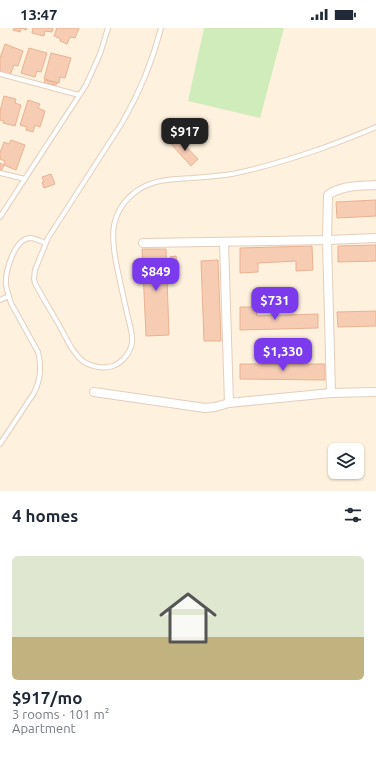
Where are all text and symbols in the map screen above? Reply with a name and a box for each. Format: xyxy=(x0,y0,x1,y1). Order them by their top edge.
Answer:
text: 13:47 xyxy=(20,6,58,23)
pin: $917 xyxy=(161,118,209,152)
text: $917 xyxy=(170,124,200,138)
pin: $849 xyxy=(132,258,180,292)
text: $849 xyxy=(141,264,171,278)
pin: $731 xyxy=(251,287,299,321)
text: $731 xyxy=(260,293,290,307)
pin: $1,330 xyxy=(250,338,316,372)
text: $1,330 xyxy=(263,344,303,358)
map controls xyxy=(328,443,364,479)
button: layers xyxy=(328,443,364,479)
icon: filters xyxy=(342,504,364,526)
text: 4 homes xyxy=(12,506,78,525)
icon: home xyxy=(152,582,224,654)
text: $917/mo xyxy=(12,688,82,707)
text: 3 rooms · 101 m² xyxy=(12,707,109,721)
text: Apartment xyxy=(12,721,76,735)

